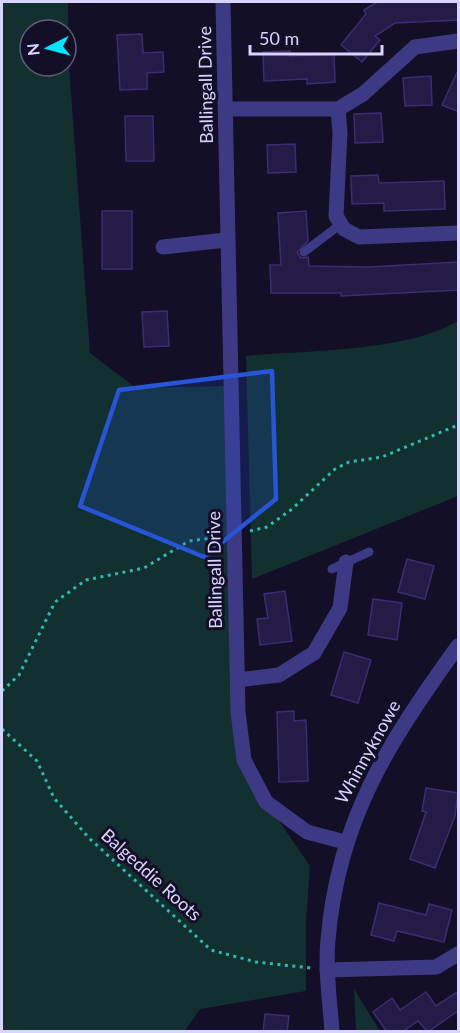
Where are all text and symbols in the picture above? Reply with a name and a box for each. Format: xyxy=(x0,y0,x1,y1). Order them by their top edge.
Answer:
north arrow xyxy=(18,18,78,78)
scale bar xyxy=(250,18,382,56)
street label: Ballingall Drive xyxy=(193,26,217,144)
text: 50 m xyxy=(259,27,299,49)
text: N xyxy=(22,42,43,57)
street label: Ballingall Drive xyxy=(202,511,226,629)
street label: Whinnyknowe xyxy=(330,696,405,807)
street label: Balgeddie Roots xyxy=(97,824,206,925)

